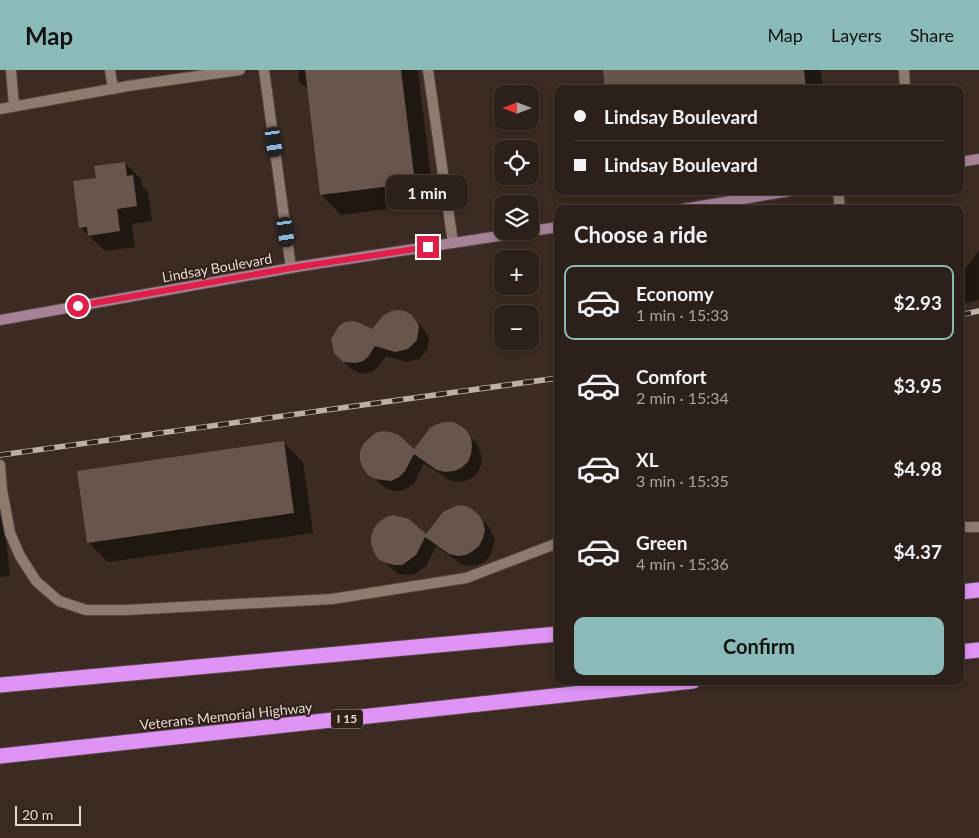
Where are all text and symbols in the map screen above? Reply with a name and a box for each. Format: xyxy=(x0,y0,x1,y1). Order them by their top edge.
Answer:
text: Map xyxy=(25,21,73,50)
text: Map xyxy=(767,24,803,46)
text: Layers xyxy=(831,24,882,46)
text: Share xyxy=(910,24,954,46)
north arrow xyxy=(494,85,539,130)
map controls xyxy=(494,85,539,350)
text: Lindsay Boulevard xyxy=(604,105,758,128)
car xyxy=(264,126,283,158)
button: locate xyxy=(494,140,539,185)
text: Lindsay Boulevard xyxy=(604,153,758,176)
callout: 1 min xyxy=(387,174,469,210)
text: 1 min xyxy=(407,183,447,202)
button: layers xyxy=(494,195,539,240)
car xyxy=(276,216,295,248)
text: Choose a ride xyxy=(574,221,708,248)
route end xyxy=(417,236,439,258)
street label: Lindsay Boulevard xyxy=(161,249,273,286)
button: + xyxy=(494,250,539,295)
icon: car xyxy=(576,280,621,325)
text: Economy xyxy=(636,282,714,305)
text: $2.93 xyxy=(893,291,942,314)
route start xyxy=(67,295,89,317)
button: − xyxy=(494,305,539,350)
text: 1 min · 15:33 xyxy=(636,305,729,324)
icon: car xyxy=(576,363,621,408)
text: Comfort xyxy=(636,365,707,388)
text: $3.95 xyxy=(893,374,942,397)
text: 2 min · 15:34 xyxy=(636,388,729,407)
icon: car xyxy=(576,446,621,491)
text: XL xyxy=(636,448,659,471)
text: $4.98 xyxy=(893,457,942,480)
text: 3 min · 15:35 xyxy=(636,471,729,490)
icon: car xyxy=(576,529,621,574)
text: Green xyxy=(636,531,687,554)
text: $4.37 xyxy=(893,540,942,563)
text: 4 min · 15:36 xyxy=(636,554,729,573)
button: Confirm xyxy=(574,617,944,675)
street label: Veterans Memorial Highway xyxy=(139,698,314,733)
road number: I 15 xyxy=(331,710,363,729)
scale bar xyxy=(15,803,81,826)
text: 20 m xyxy=(22,806,53,823)

